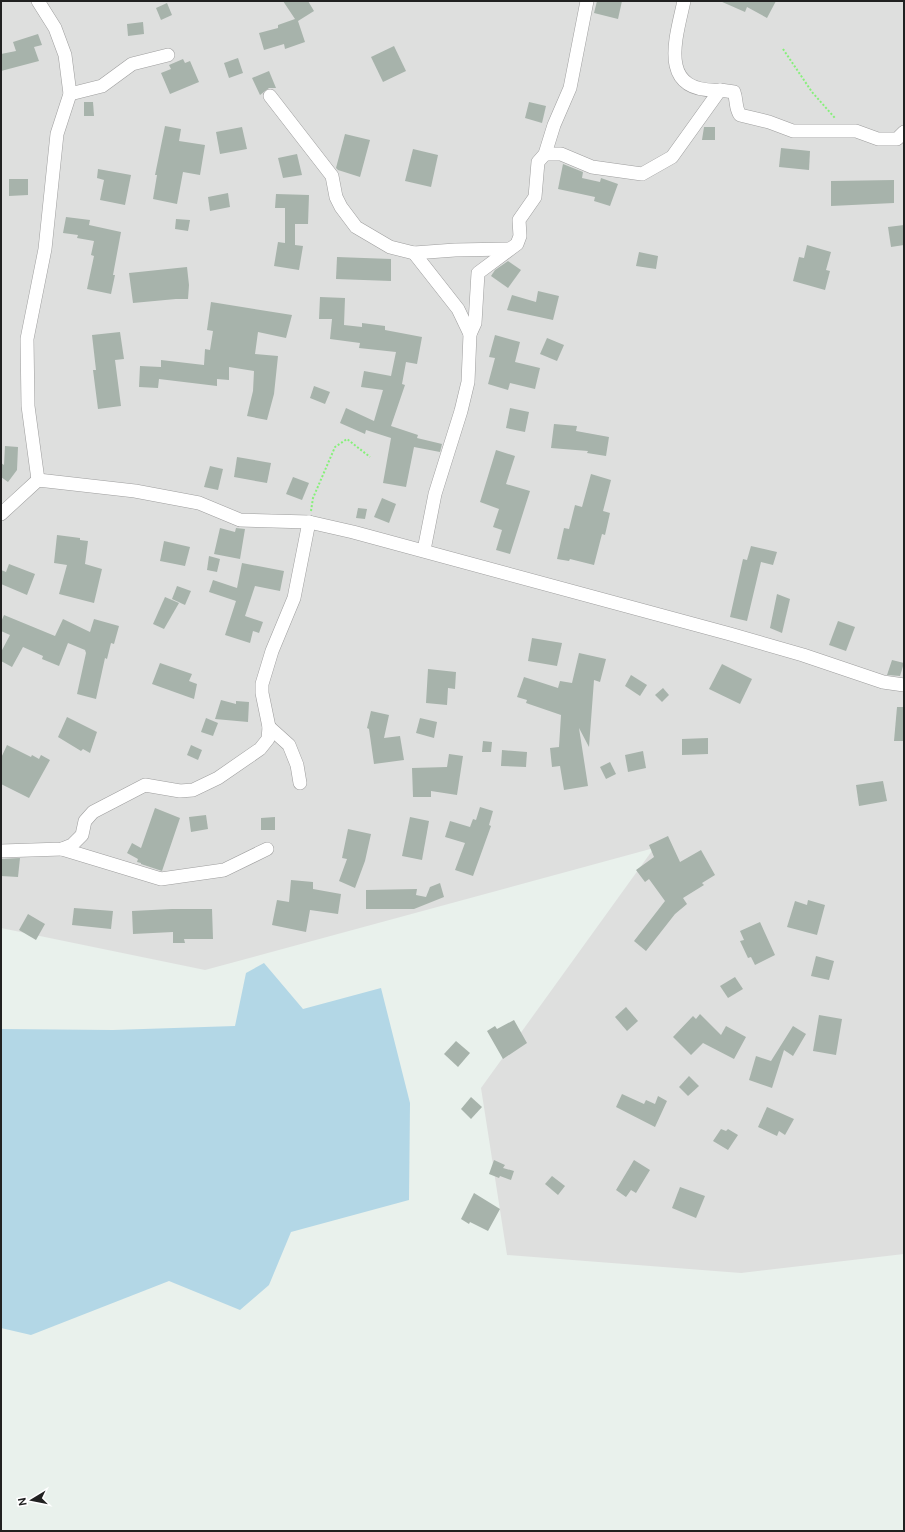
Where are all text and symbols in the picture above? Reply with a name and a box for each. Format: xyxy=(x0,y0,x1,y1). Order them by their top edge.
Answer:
north arrow xyxy=(12,1480,52,1520)
text: N xyxy=(15,1497,30,1507)

